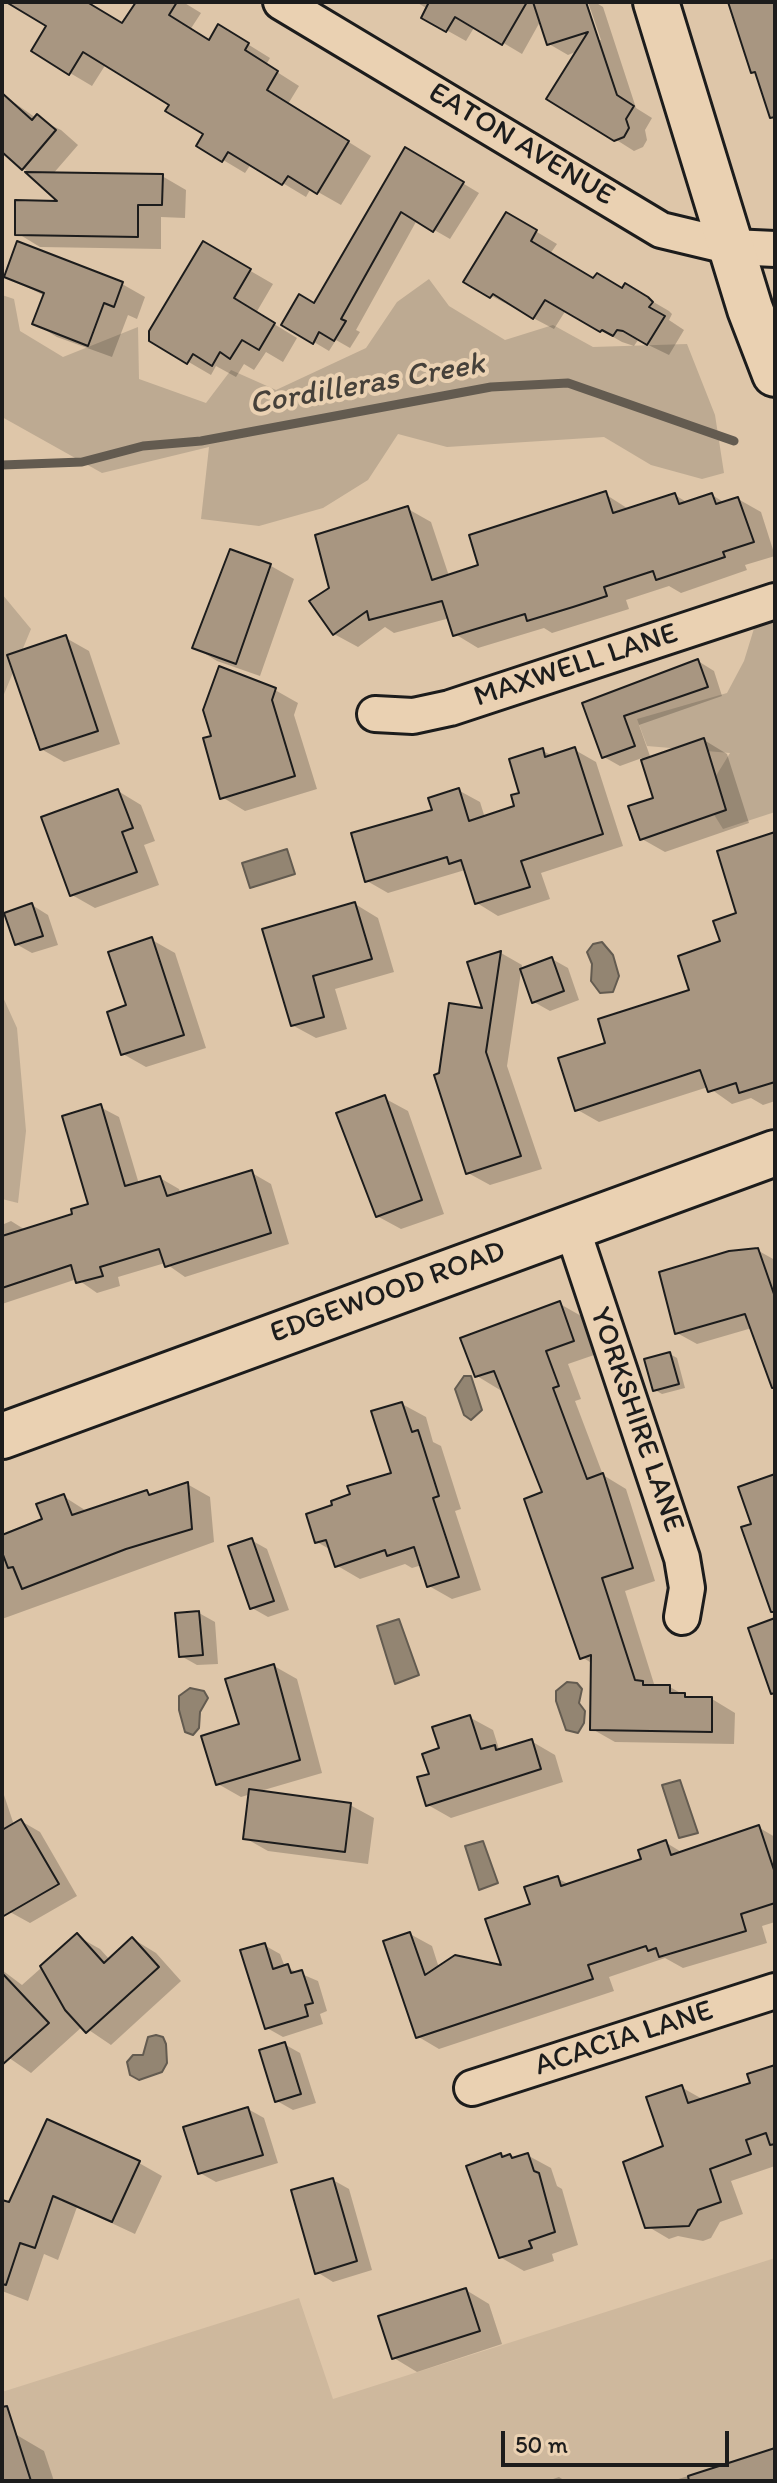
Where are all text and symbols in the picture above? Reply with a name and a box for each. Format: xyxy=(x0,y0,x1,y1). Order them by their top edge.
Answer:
street label: EATON AVENUE xyxy=(421,75,621,215)
water label: Cordilleras Creek xyxy=(246,345,488,425)
street label: MAXWELL LANE xyxy=(470,616,682,716)
street label: EDGEWOOD ROAD xyxy=(266,1234,510,1352)
street label: YORKSHIRE LANE xyxy=(581,1303,691,1537)
street label: ACACIA LANE xyxy=(530,1993,718,2085)
scale bar xyxy=(505,2415,733,2465)
text: 50 m xyxy=(515,2430,568,2459)

